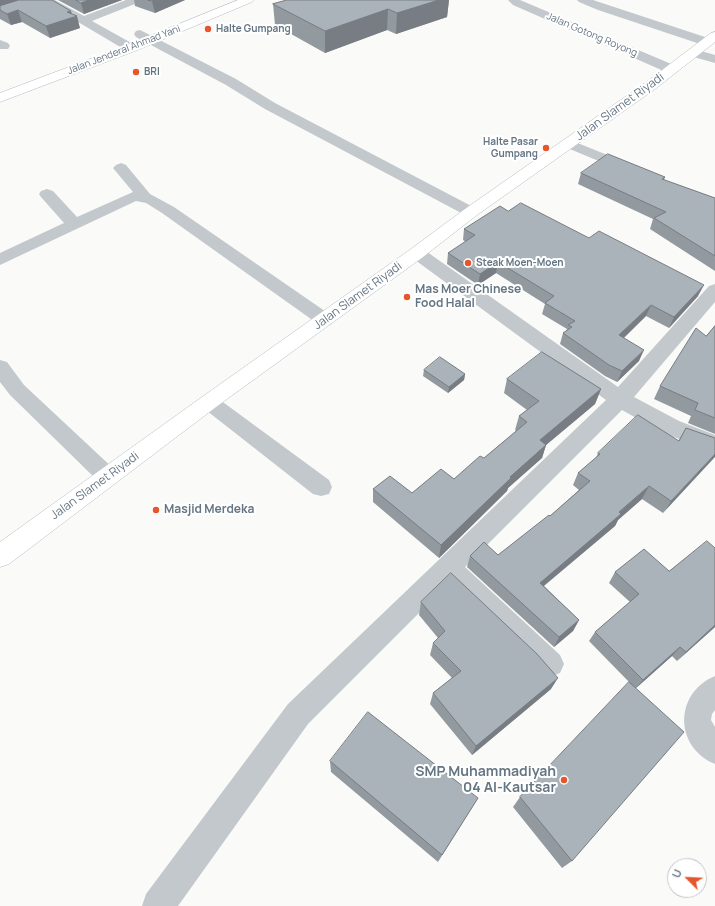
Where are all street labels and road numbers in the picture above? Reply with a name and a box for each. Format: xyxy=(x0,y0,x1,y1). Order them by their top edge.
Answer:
street label: Jalan Gotong Royong xyxy=(545,10,639,60)
street label: Jalan Jenderal Ahmad Yani xyxy=(66,23,182,77)
street label: Jalan Slamet Riyadi xyxy=(573,70,667,144)
street label: Jalan Slamet Riyadi xyxy=(311,259,405,333)
street label: Jalan Slamet Riyadi xyxy=(48,449,142,523)

